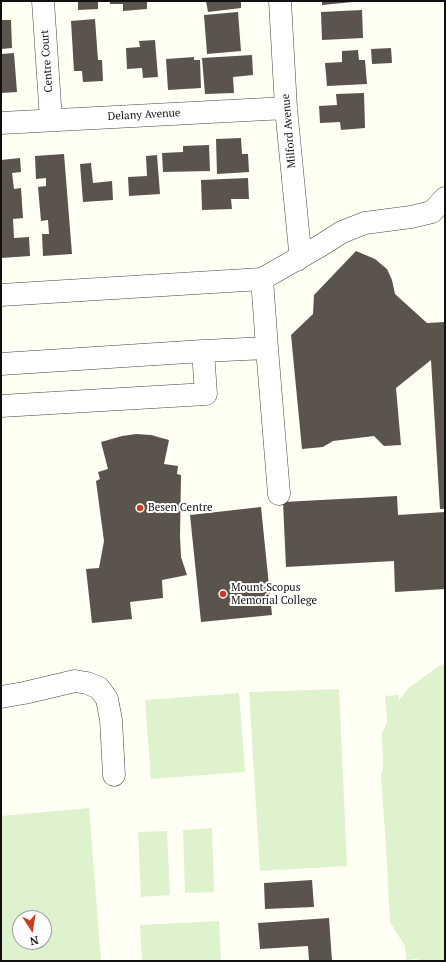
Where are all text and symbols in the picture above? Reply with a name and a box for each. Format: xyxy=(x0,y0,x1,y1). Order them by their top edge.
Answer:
street label: Centre Court xyxy=(38,29,56,93)
street label: Milford Avenue xyxy=(279,93,299,169)
street label: Delany Avenue xyxy=(107,106,181,124)
place label: Besen Centre xyxy=(148,501,213,515)
marker: Besen Centre xyxy=(135,503,145,513)
place label: Mount Scopus Memorial College xyxy=(231,581,317,607)
marker: Mount Scopus Memorial College xyxy=(218,589,228,599)
north arrow xyxy=(12,910,52,950)
text: N xyxy=(29,933,40,948)

